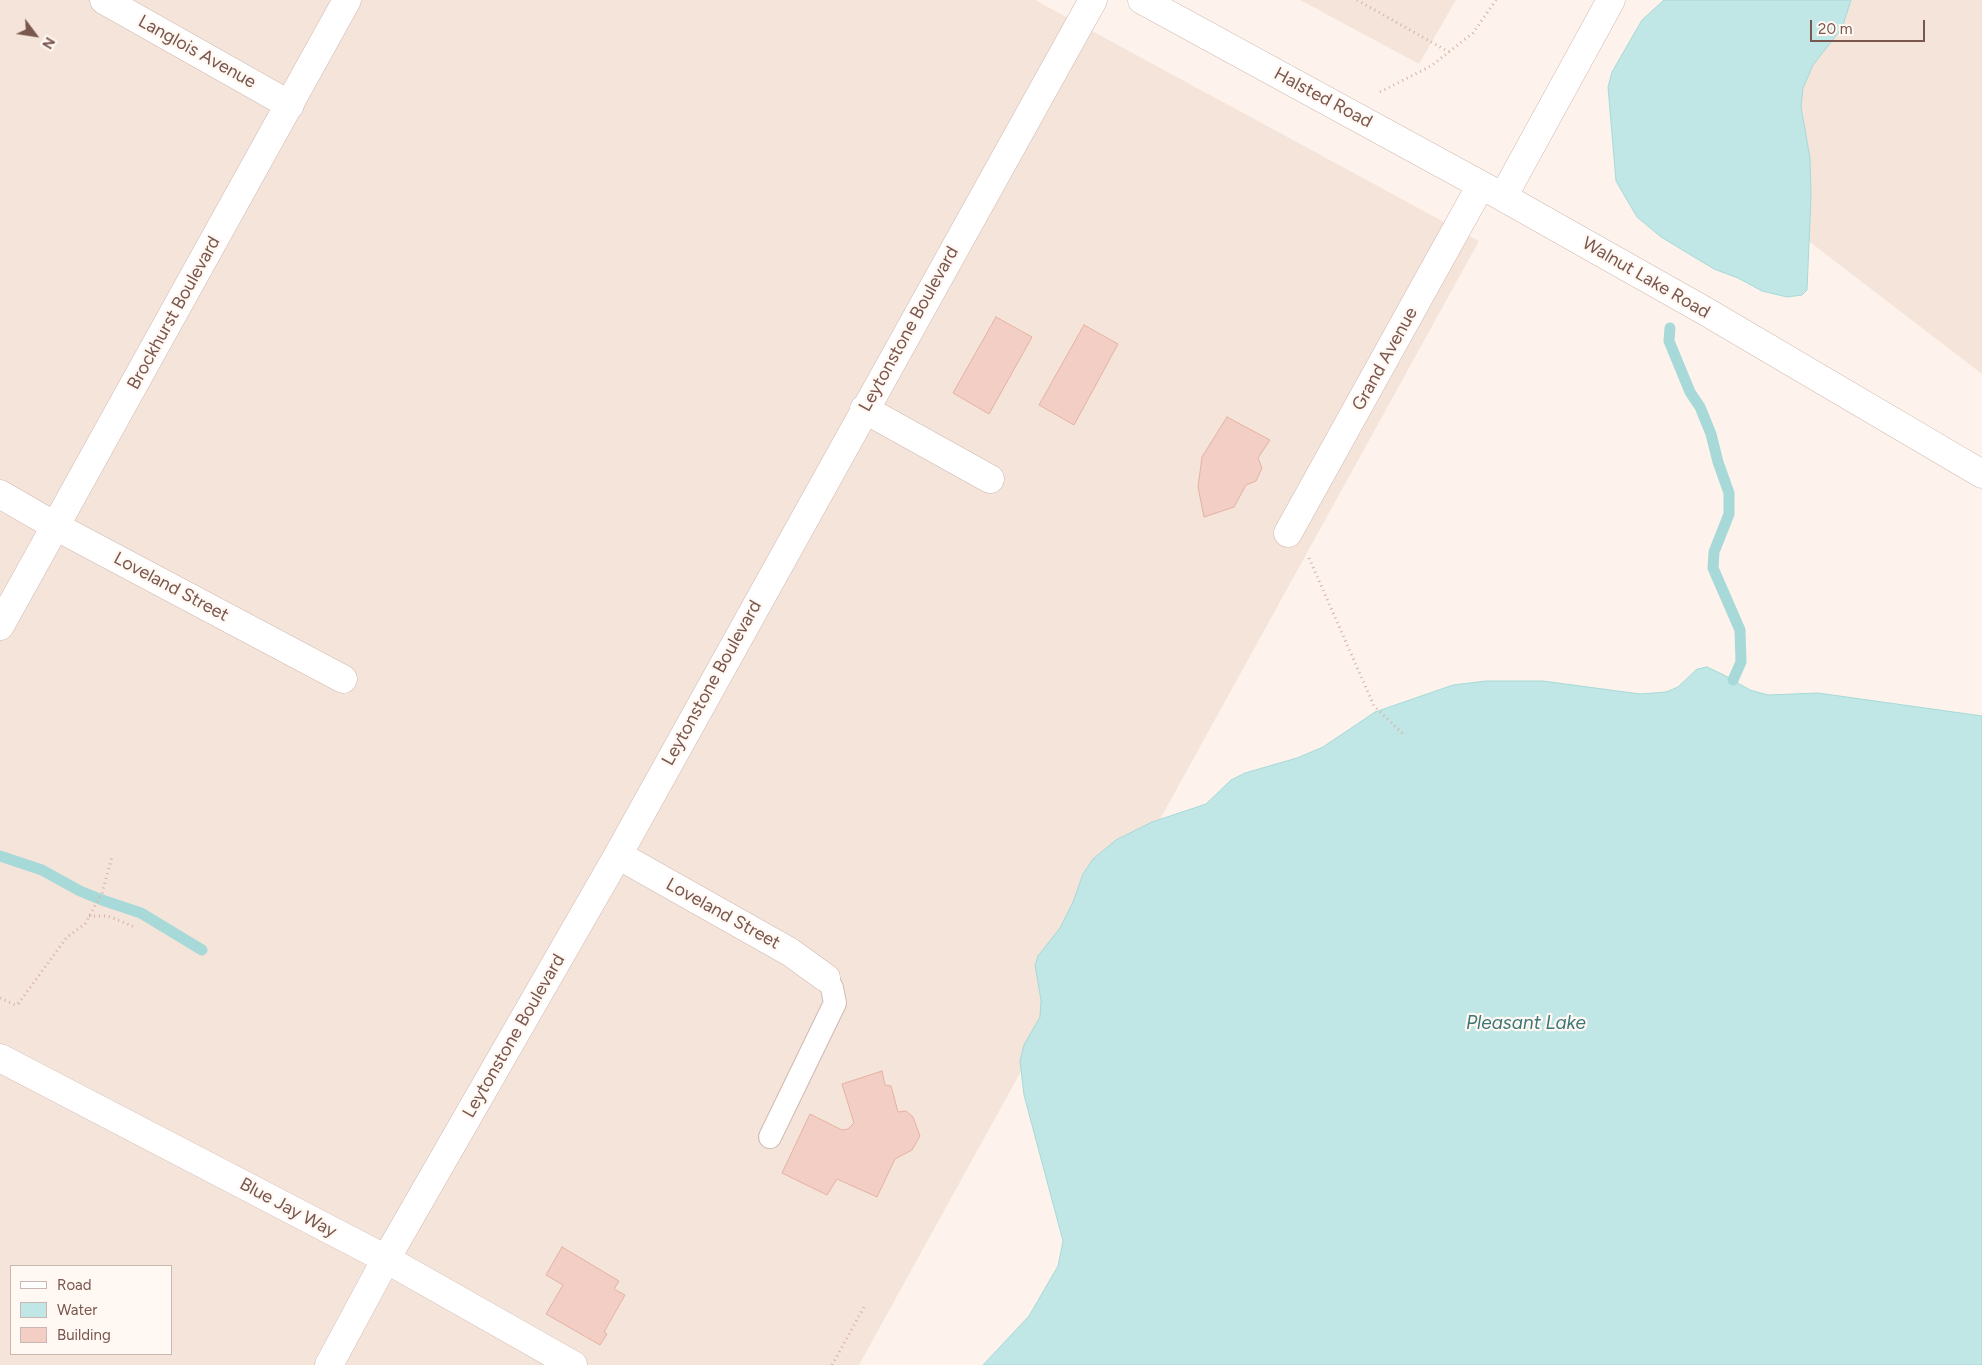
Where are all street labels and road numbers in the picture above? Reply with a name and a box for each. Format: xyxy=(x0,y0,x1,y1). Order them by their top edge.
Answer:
street label: Langlois Avenue xyxy=(134,11,260,93)
street label: Halsted Road xyxy=(1270,63,1376,133)
street label: Brockhurst Boulevard xyxy=(123,233,225,393)
street label: Walnut Lake Road xyxy=(1578,233,1714,323)
street label: Leytonstone Boulevard xyxy=(855,243,963,415)
street label: Grand Avenue xyxy=(1348,304,1422,414)
street label: Loveland Street xyxy=(110,548,232,626)
street label: Leytonstone Boulevard xyxy=(658,597,766,769)
street label: Loveland Street xyxy=(662,874,784,954)
street label: Leytonstone Boulevard xyxy=(458,950,570,1122)
street label: Blue Jay Way xyxy=(236,1173,340,1243)

